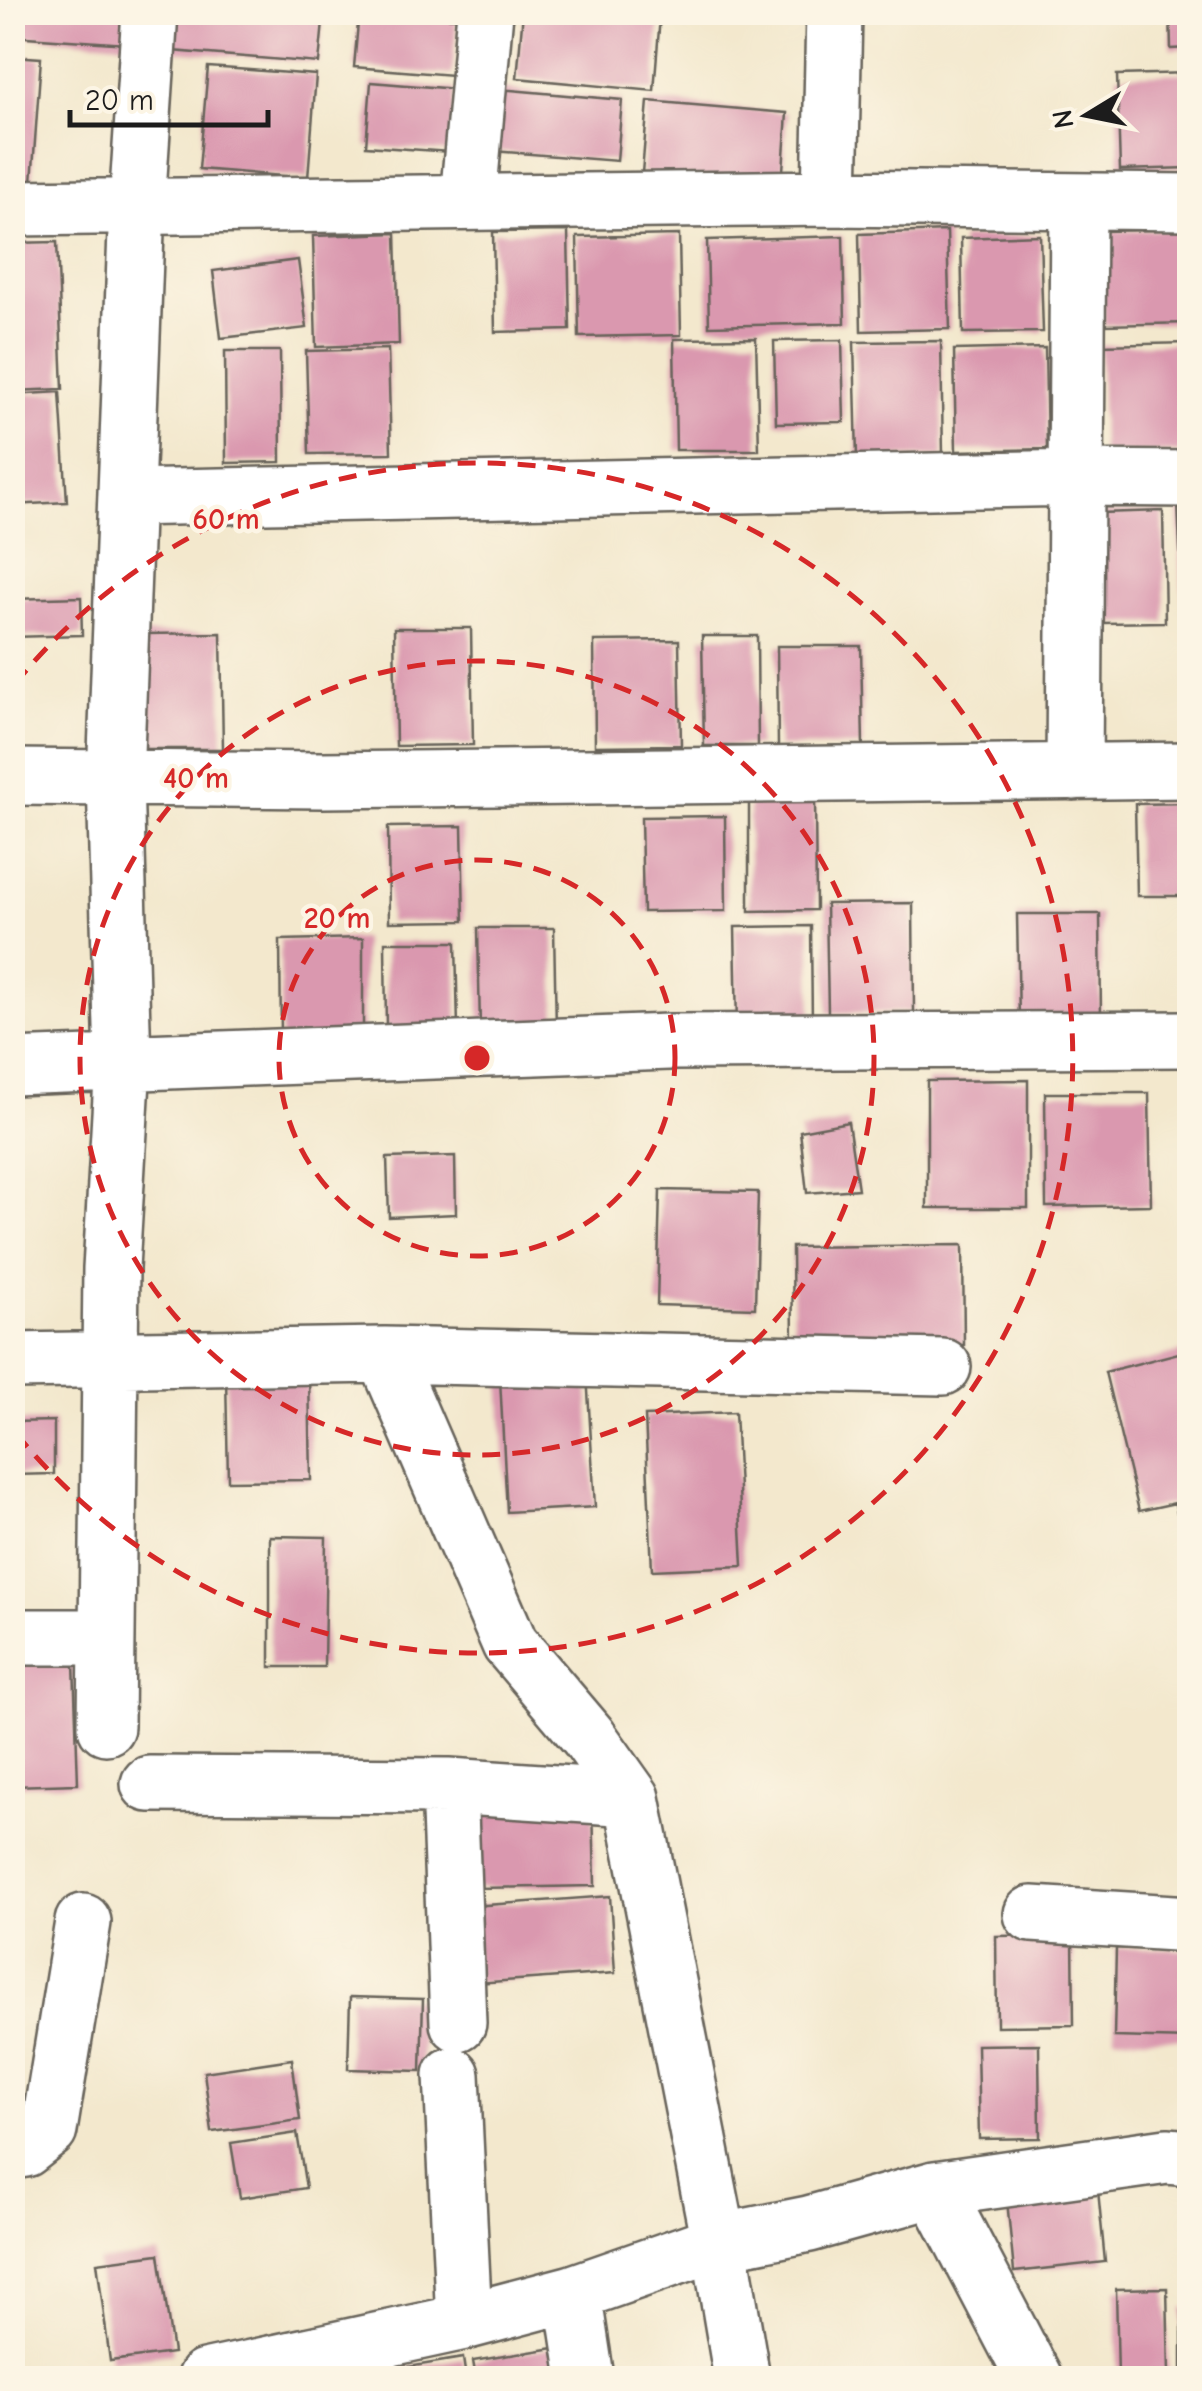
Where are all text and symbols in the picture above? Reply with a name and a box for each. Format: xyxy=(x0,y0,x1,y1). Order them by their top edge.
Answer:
scale bar xyxy=(70,65,268,127)
north arrow xyxy=(1037,65,1137,165)
text: 20 m xyxy=(85,83,154,118)
text: N xyxy=(1046,107,1081,131)
text: 60 m xyxy=(192,502,260,537)
text: 40 m xyxy=(163,761,229,796)
text: 20 m xyxy=(304,901,370,936)
centre of rings xyxy=(459,1040,495,1076)

